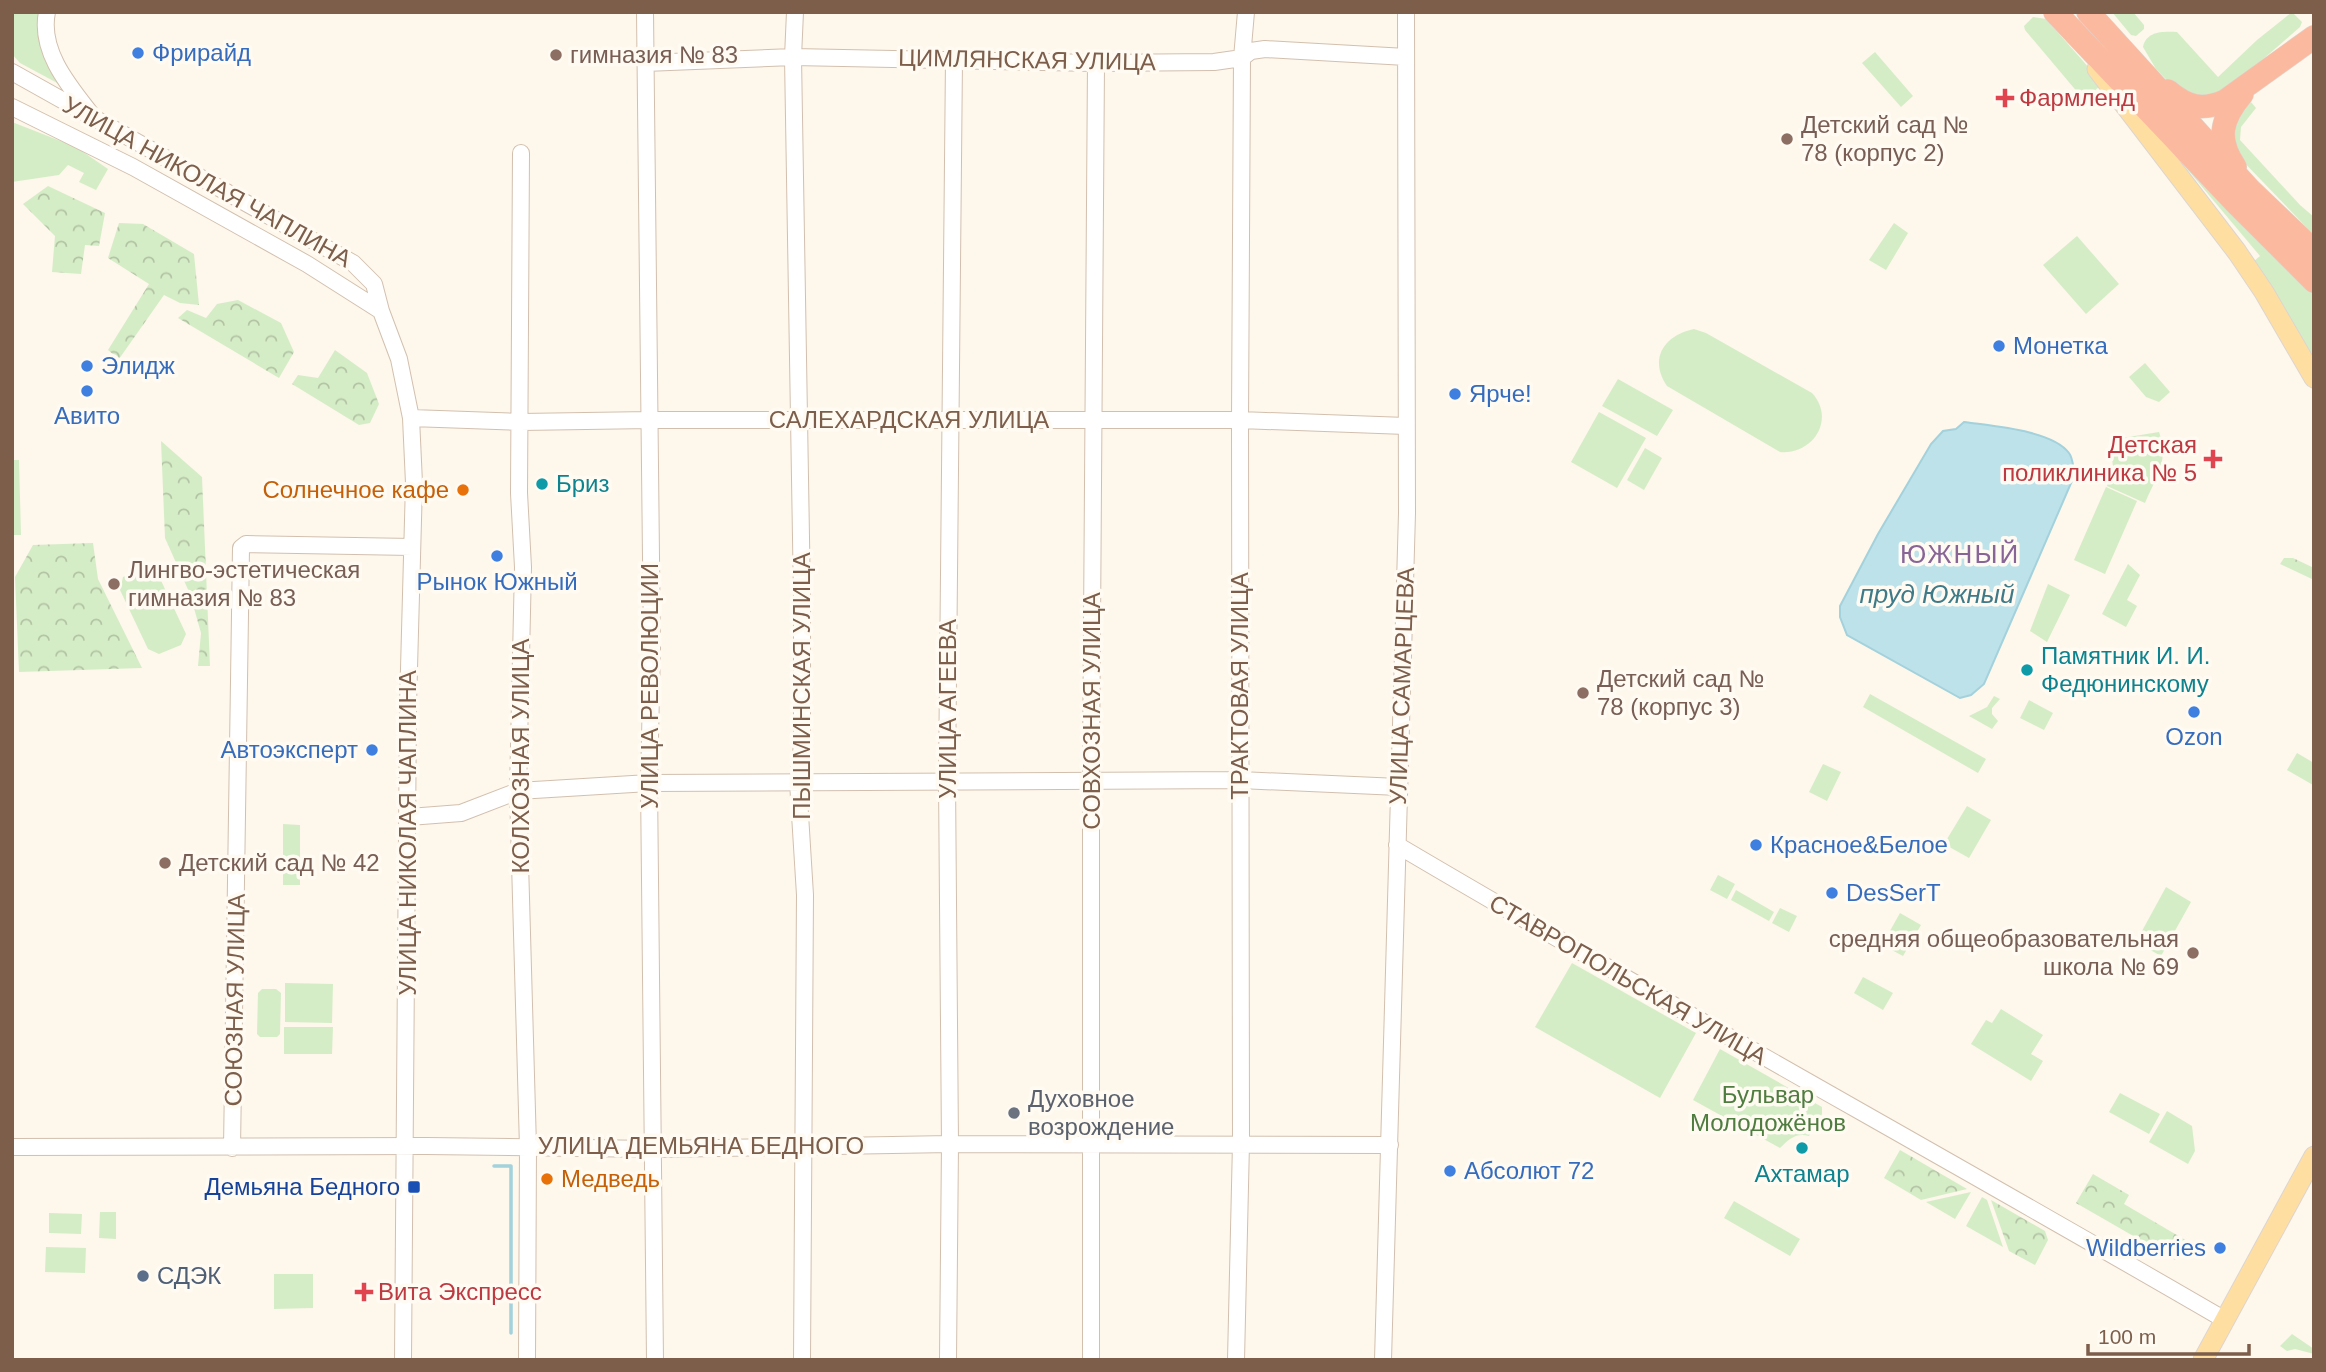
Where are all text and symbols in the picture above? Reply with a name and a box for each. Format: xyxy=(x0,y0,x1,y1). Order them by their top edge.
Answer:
place label: Фрирайд xyxy=(152,39,251,66)
place label: гимназия № 83 xyxy=(570,41,738,68)
street label: ЦИМЛЯНСКАЯ УЛИЦА xyxy=(898,44,1156,75)
marker: Фрирайд xyxy=(130,45,146,61)
marker: гимназия № 83 xyxy=(548,47,564,63)
place label: Фармленд xyxy=(2019,84,2135,111)
marker: Фармленд xyxy=(1997,90,2013,106)
street label: УЛИЦА НИКОЛАЯ ЧАПЛИНА xyxy=(58,91,356,272)
place label: Детский сад № 78 (корпус 2) xyxy=(1801,111,1968,166)
marker: Детский сад № 78 (корпус 2) xyxy=(1779,131,1795,147)
place label: Монетка xyxy=(2013,332,2108,359)
marker: Монетка xyxy=(1991,338,2007,354)
place label: Элидж xyxy=(101,352,175,379)
marker: Элидж xyxy=(79,358,95,374)
place label: Ярче! xyxy=(1469,380,1532,407)
marker: Авито xyxy=(79,383,95,399)
marker: Ярче! xyxy=(1447,386,1463,402)
place label: Авито xyxy=(54,402,120,429)
street label: САЛЕХАРДСКАЯ УЛИЦА xyxy=(769,406,1049,433)
place label: Детская поликлиника № 5 xyxy=(2002,431,2197,486)
marker: Детская поликлиника № 5 xyxy=(2203,449,2223,469)
place label: Бриз xyxy=(556,470,610,497)
place label: Солнечное кафе xyxy=(262,476,449,503)
marker: Бриз xyxy=(534,476,550,492)
marker: Солнечное кафе xyxy=(455,482,471,498)
district label: ЮЖНЫЙ xyxy=(1900,539,2020,569)
marker: Рынок Южный xyxy=(489,548,505,564)
street label: ПЫШМИНСКАЯ УЛИЦА xyxy=(788,552,815,820)
place label: Лингво-эстетическая гимназия № 83 xyxy=(128,556,360,611)
street label: УЛИЦА РЕВОЛЮЦИИ xyxy=(636,563,663,809)
street label: УЛИЦА САМАРЦЕВА xyxy=(1384,567,1419,805)
place label: Рынок Южный xyxy=(416,568,578,595)
street label: ТРАКТОВАЯ УЛИЦА xyxy=(1226,572,1253,800)
marker: Лингво-эстетическая гимназия № 83 xyxy=(106,576,122,592)
water label: пруд Южный xyxy=(1860,579,2014,609)
street label: СОВХОЗНАЯ УЛИЦА xyxy=(1078,592,1105,830)
street label: УЛИЦА АГЕЕВА xyxy=(934,619,961,799)
street label: КОЛХОЗНАЯ УЛИЦА xyxy=(507,639,534,873)
place label: Памятник И. И. Федюнинскому xyxy=(2041,642,2210,697)
marker: Памятник И. И. Федюнинскому xyxy=(2019,662,2035,678)
place label: Детский сад № 78 (корпус 3) xyxy=(1597,665,1764,720)
street label: УЛИЦА НИКОЛАЯ ЧАПЛИНА xyxy=(394,670,421,996)
marker: Детский сад № 78 (корпус 3) xyxy=(1575,685,1591,701)
marker: Ozon xyxy=(2186,704,2202,720)
place label: Ozon xyxy=(2165,723,2223,750)
place label: Автоэксперт xyxy=(221,736,358,763)
marker: Автоэксперт xyxy=(364,742,380,758)
place label: Красное&Белое xyxy=(1770,831,1948,858)
marker: Красное&Белое xyxy=(1748,837,1764,853)
place label: Детский сад № 42 xyxy=(179,849,380,876)
marker: Детский сад № 42 xyxy=(157,855,173,871)
place label: DesSerT xyxy=(1846,879,1941,906)
marker: DesSerT xyxy=(1824,885,1840,901)
street label: СТАВРОПОЛЬСКАЯ УЛИЦА xyxy=(1485,889,1772,1070)
street label: СОЮЗНАЯ УЛИЦА xyxy=(219,893,250,1107)
place label: средняя общеобразовательная школа № 69 xyxy=(1829,925,2179,980)
marker: средняя общеобразовательная школа № 69 xyxy=(2185,945,2201,961)
park label: Бульвар Молодожёнов xyxy=(1690,1081,1846,1136)
place label: Духовное возрождение xyxy=(1028,1085,1174,1140)
marker: Духовное возрождение xyxy=(1006,1105,1022,1121)
street label: УЛИЦА ДЕМЬЯНА БЕДНОГО xyxy=(538,1132,864,1159)
marker: Ахтамар xyxy=(1794,1140,1810,1156)
place label: Абсолют 72 xyxy=(1464,1157,1594,1184)
place label: Ахтамар xyxy=(1754,1160,1850,1187)
marker: Абсолют 72 xyxy=(1442,1163,1458,1179)
place label: Медведь xyxy=(561,1165,660,1192)
marker: Медведь xyxy=(539,1171,555,1187)
place label: Демьяна Бедного xyxy=(204,1173,400,1200)
marker: Демьяна Бедного xyxy=(406,1179,422,1195)
place label: Wildberries xyxy=(2086,1234,2206,1261)
marker: Wildberries xyxy=(2212,1240,2228,1256)
place label: СДЭК xyxy=(157,1262,221,1289)
marker: СДЭК xyxy=(135,1268,151,1284)
place label: Вита Экспресс xyxy=(378,1278,542,1305)
marker: Вита Экспресс xyxy=(356,1284,372,1300)
scale bar xyxy=(2088,1312,2249,1356)
text: 100 m xyxy=(2098,1325,2156,1348)

